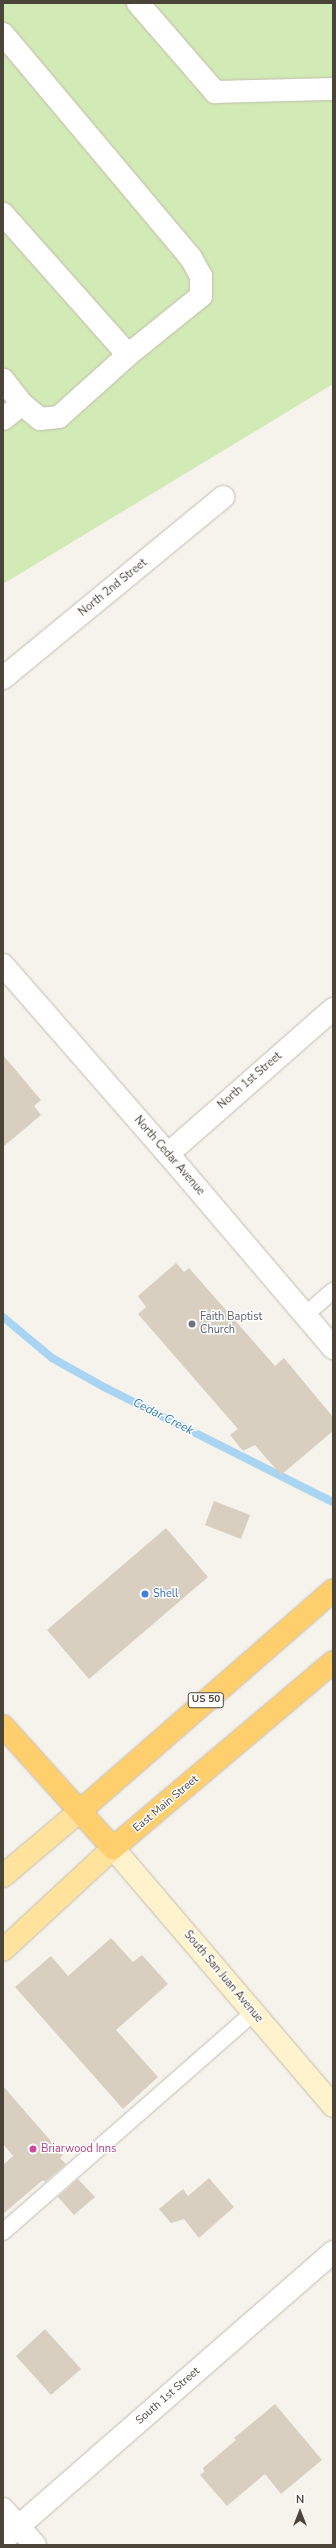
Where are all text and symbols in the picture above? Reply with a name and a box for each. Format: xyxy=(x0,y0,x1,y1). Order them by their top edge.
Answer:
street label: North 2nd Street xyxy=(76,557,150,619)
street label: North 1st Street xyxy=(216,1050,284,1112)
street label: North Cedar Avenue xyxy=(131,1114,207,1198)
place label: Faith Baptist Church xyxy=(200,1311,262,1337)
marker: Faith Baptist Church xyxy=(187,1319,197,1329)
water label: Cedar Creek xyxy=(130,1396,196,1438)
place label: Shell xyxy=(153,1587,178,1601)
marker: Shell xyxy=(140,1589,150,1599)
road number: US 50 xyxy=(187,1692,225,1708)
street label: East Main Street xyxy=(131,1773,201,1835)
street label: South San Juan Avenue xyxy=(181,1928,265,2026)
place label: Briarwood Inns xyxy=(41,2142,116,2156)
marker: Briarwood Inns xyxy=(28,2144,38,2154)
street label: South 1st Street xyxy=(133,2365,203,2427)
north arrow xyxy=(280,2492,320,2532)
text: N xyxy=(296,2492,304,2507)

